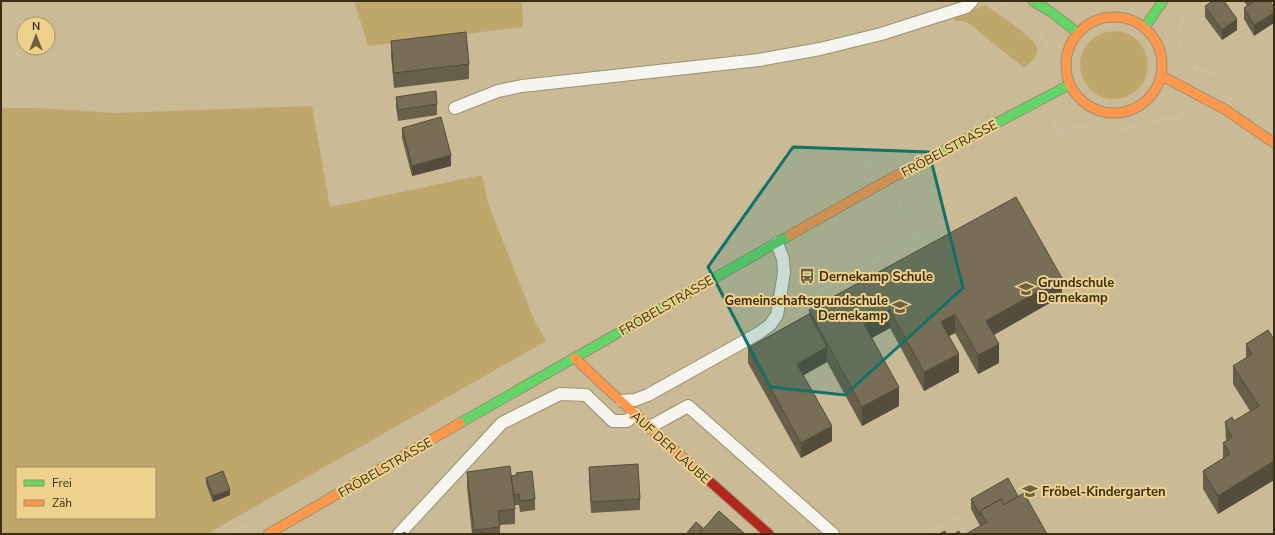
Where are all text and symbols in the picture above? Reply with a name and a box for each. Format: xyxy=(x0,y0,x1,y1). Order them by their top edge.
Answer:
north arrow xyxy=(16,16,56,56)
text: N xyxy=(32,19,40,34)
street label: FRÖBELSTRASSE xyxy=(898,115,1001,182)
bus stop icon: Dernekamp Schule xyxy=(798,267,816,285)
place label: Dernekamp Schule xyxy=(819,268,933,286)
street label: FRÖBELSTRASSE xyxy=(616,271,717,340)
place label: Grundschule Dernekamp xyxy=(1038,274,1114,307)
school or university icon: Grundschule Dernekamp xyxy=(1017,280,1035,298)
place label: Gemeinschaftsgrundschule Dernekamp xyxy=(724,292,888,325)
school or university icon: Gemeinschaftsgrundschule Dernekamp xyxy=(891,298,909,316)
street label: AUF DER LAUBE xyxy=(627,407,714,488)
street label: FRÖBELSTRASSE xyxy=(335,433,436,502)
legend xyxy=(16,467,156,519)
text: Frei xyxy=(52,475,72,491)
school or university icon: Fröbel-Kindergarten xyxy=(1021,482,1039,500)
place label: Fröbel-Kindergarten xyxy=(1042,483,1166,501)
text: Zäh xyxy=(52,495,72,511)

